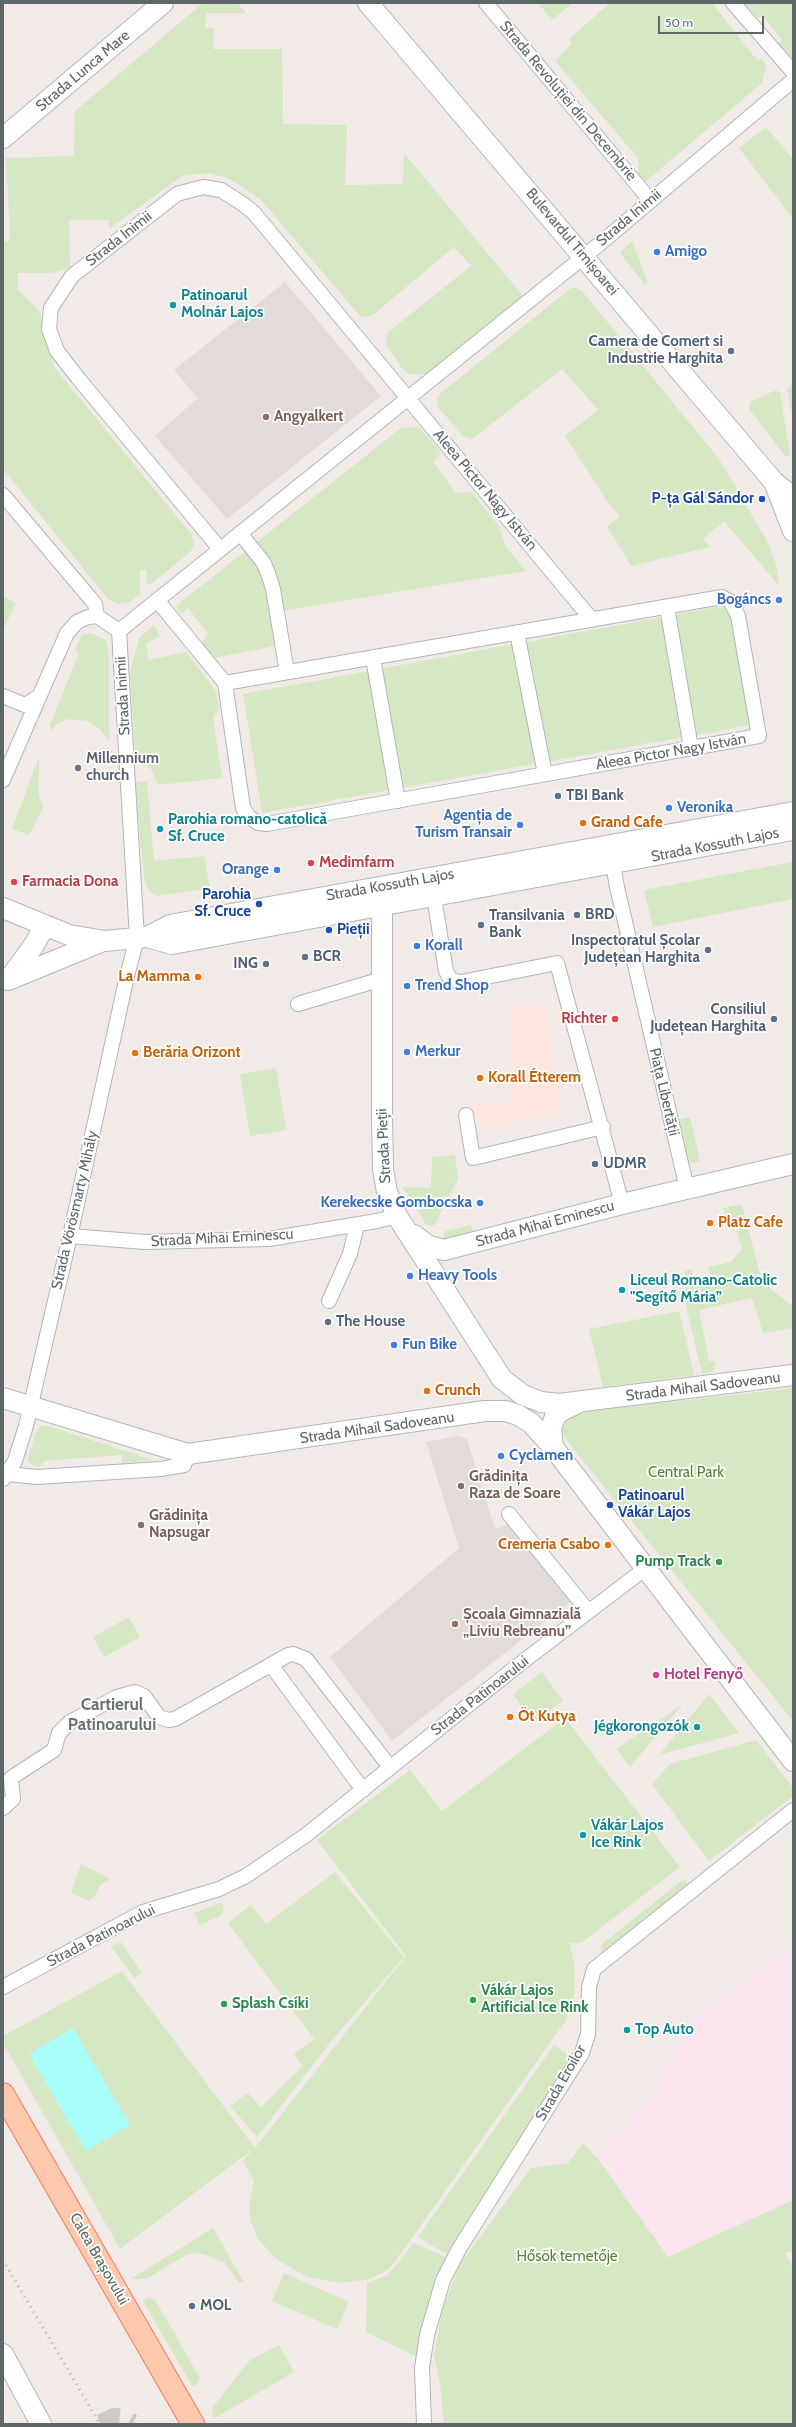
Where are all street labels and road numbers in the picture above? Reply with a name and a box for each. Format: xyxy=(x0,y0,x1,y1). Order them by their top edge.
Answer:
street label: Strada Revoluției din Decembrie xyxy=(496,17,640,185)
street label: Strada Lunca Mare xyxy=(32,27,134,115)
street label: Bulevardul Timișoarei xyxy=(522,185,622,299)
street label: Strada Inimii xyxy=(593,186,665,250)
street label: Strada Inimii xyxy=(82,208,156,270)
street label: Aleea Pictor Nagy István xyxy=(429,426,541,554)
street label: Strada Inimii xyxy=(112,656,134,736)
street label: Aleea Pictor Nagy István xyxy=(594,730,748,774)
street label: Strada Kossuth Lajos xyxy=(650,824,780,866)
street label: Strada Kossuth Lajos xyxy=(325,865,455,905)
street label: Piața Libertății xyxy=(645,1046,683,1138)
street label: Strada Pieții xyxy=(373,1108,395,1184)
street label: Strada Vörösmarty Mihály xyxy=(48,1129,102,1291)
street label: Strada Mihai Eminescu xyxy=(474,1197,616,1251)
street label: Strada Mihai Eminescu xyxy=(150,1225,294,1251)
street label: Strada Mihail Sadoveanu xyxy=(625,1369,781,1405)
street label: Strada Mihail Sadoveanu xyxy=(299,1408,455,1448)
street label: Strada Patinoarului xyxy=(428,1652,532,1740)
street label: Strada Patinoarului xyxy=(44,1901,158,1971)
street label: Strada Eroilor xyxy=(532,2042,590,2124)
street label: Calea Brașovului xyxy=(65,2210,133,2308)

